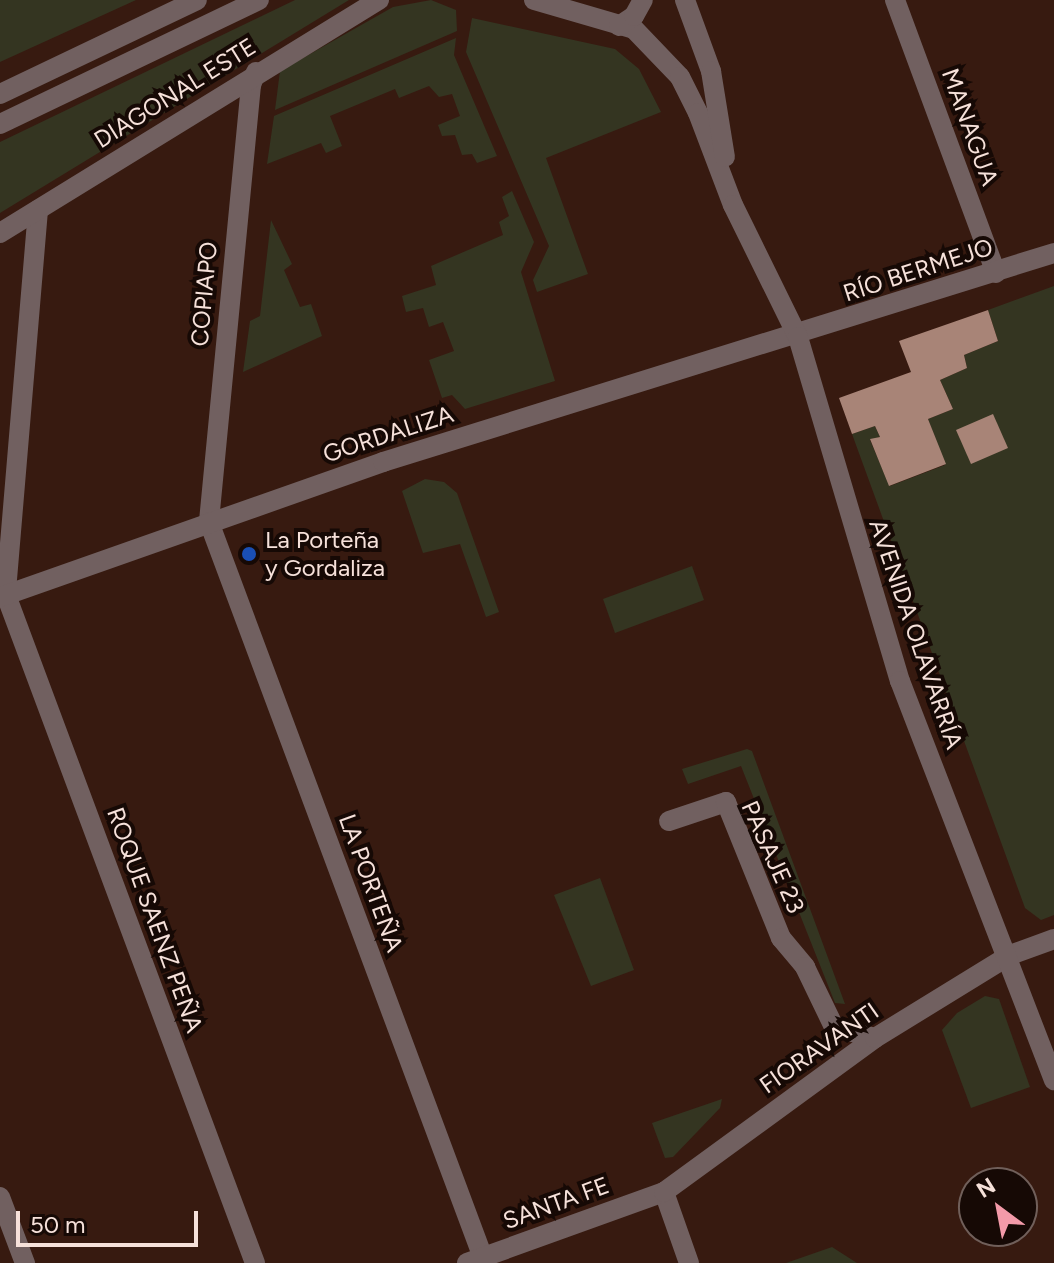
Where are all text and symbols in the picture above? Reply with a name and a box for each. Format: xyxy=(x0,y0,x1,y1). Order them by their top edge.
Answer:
street label: DIAGONAL ESTE xyxy=(89,32,261,154)
street label: MANAGUA xyxy=(936,65,1004,189)
street label: RÍO BERMEJO xyxy=(840,232,996,308)
street label: COPIAPO xyxy=(185,240,223,348)
street label: GORDALIZA xyxy=(319,399,457,469)
street label: AVENIDA OLAVARRÍA xyxy=(863,515,969,753)
place label: La Porteña y Gordaliza xyxy=(265,526,385,582)
marker: La Porteña y Gordaliza xyxy=(240,545,258,563)
street label: PASAJE 23 xyxy=(735,796,811,918)
street label: ROQUE SAENZ PEÑA xyxy=(101,803,209,1037)
street label: LA PORTEÑA xyxy=(333,810,409,956)
street label: FIORAVANTI xyxy=(754,996,884,1100)
north arrow xyxy=(958,1167,1038,1247)
street label: SANTA FE xyxy=(499,1171,613,1235)
text: N xyxy=(972,1172,1000,1204)
scale bar xyxy=(20,1195,202,1245)
text: 50 m xyxy=(30,1210,86,1239)

